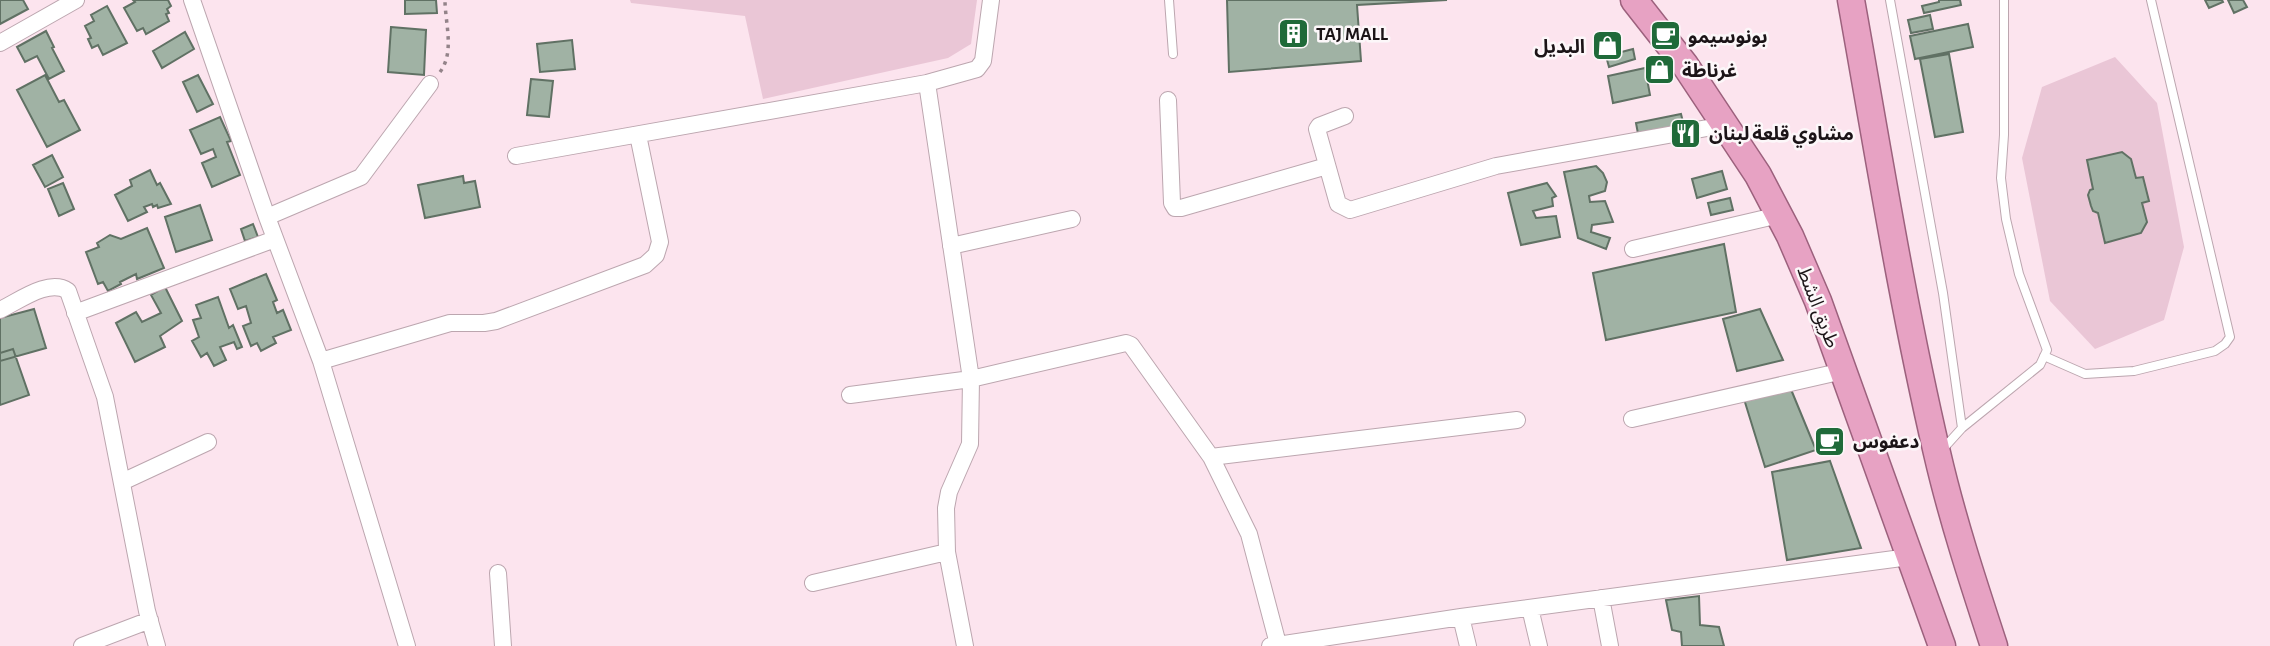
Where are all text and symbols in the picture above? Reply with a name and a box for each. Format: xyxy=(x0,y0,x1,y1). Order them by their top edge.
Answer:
building icon: TAJ MALL xyxy=(1276,16,1310,50)
cafe icon: بونوسيمو xyxy=(1648,19,1682,53)
place label: TAJ MALL xyxy=(1316,25,1389,44)
place label: بونوسيمو xyxy=(1688,28,1768,47)
shop icon: البديل xyxy=(1591,29,1625,63)
place label: البديل xyxy=(1534,38,1585,58)
shop icon: غرناطة xyxy=(1642,53,1676,87)
place label: غرناطة xyxy=(1682,61,1737,82)
restaurant icon: مشاوي قلعة لبنان xyxy=(1669,116,1703,150)
place label: مشاوي قلعة لبنان xyxy=(1709,124,1854,148)
street label: طريق الشط xyxy=(1792,264,1842,351)
cafe icon: دعفوس xyxy=(1813,424,1847,458)
place label: دعفوس xyxy=(1853,433,1920,452)

